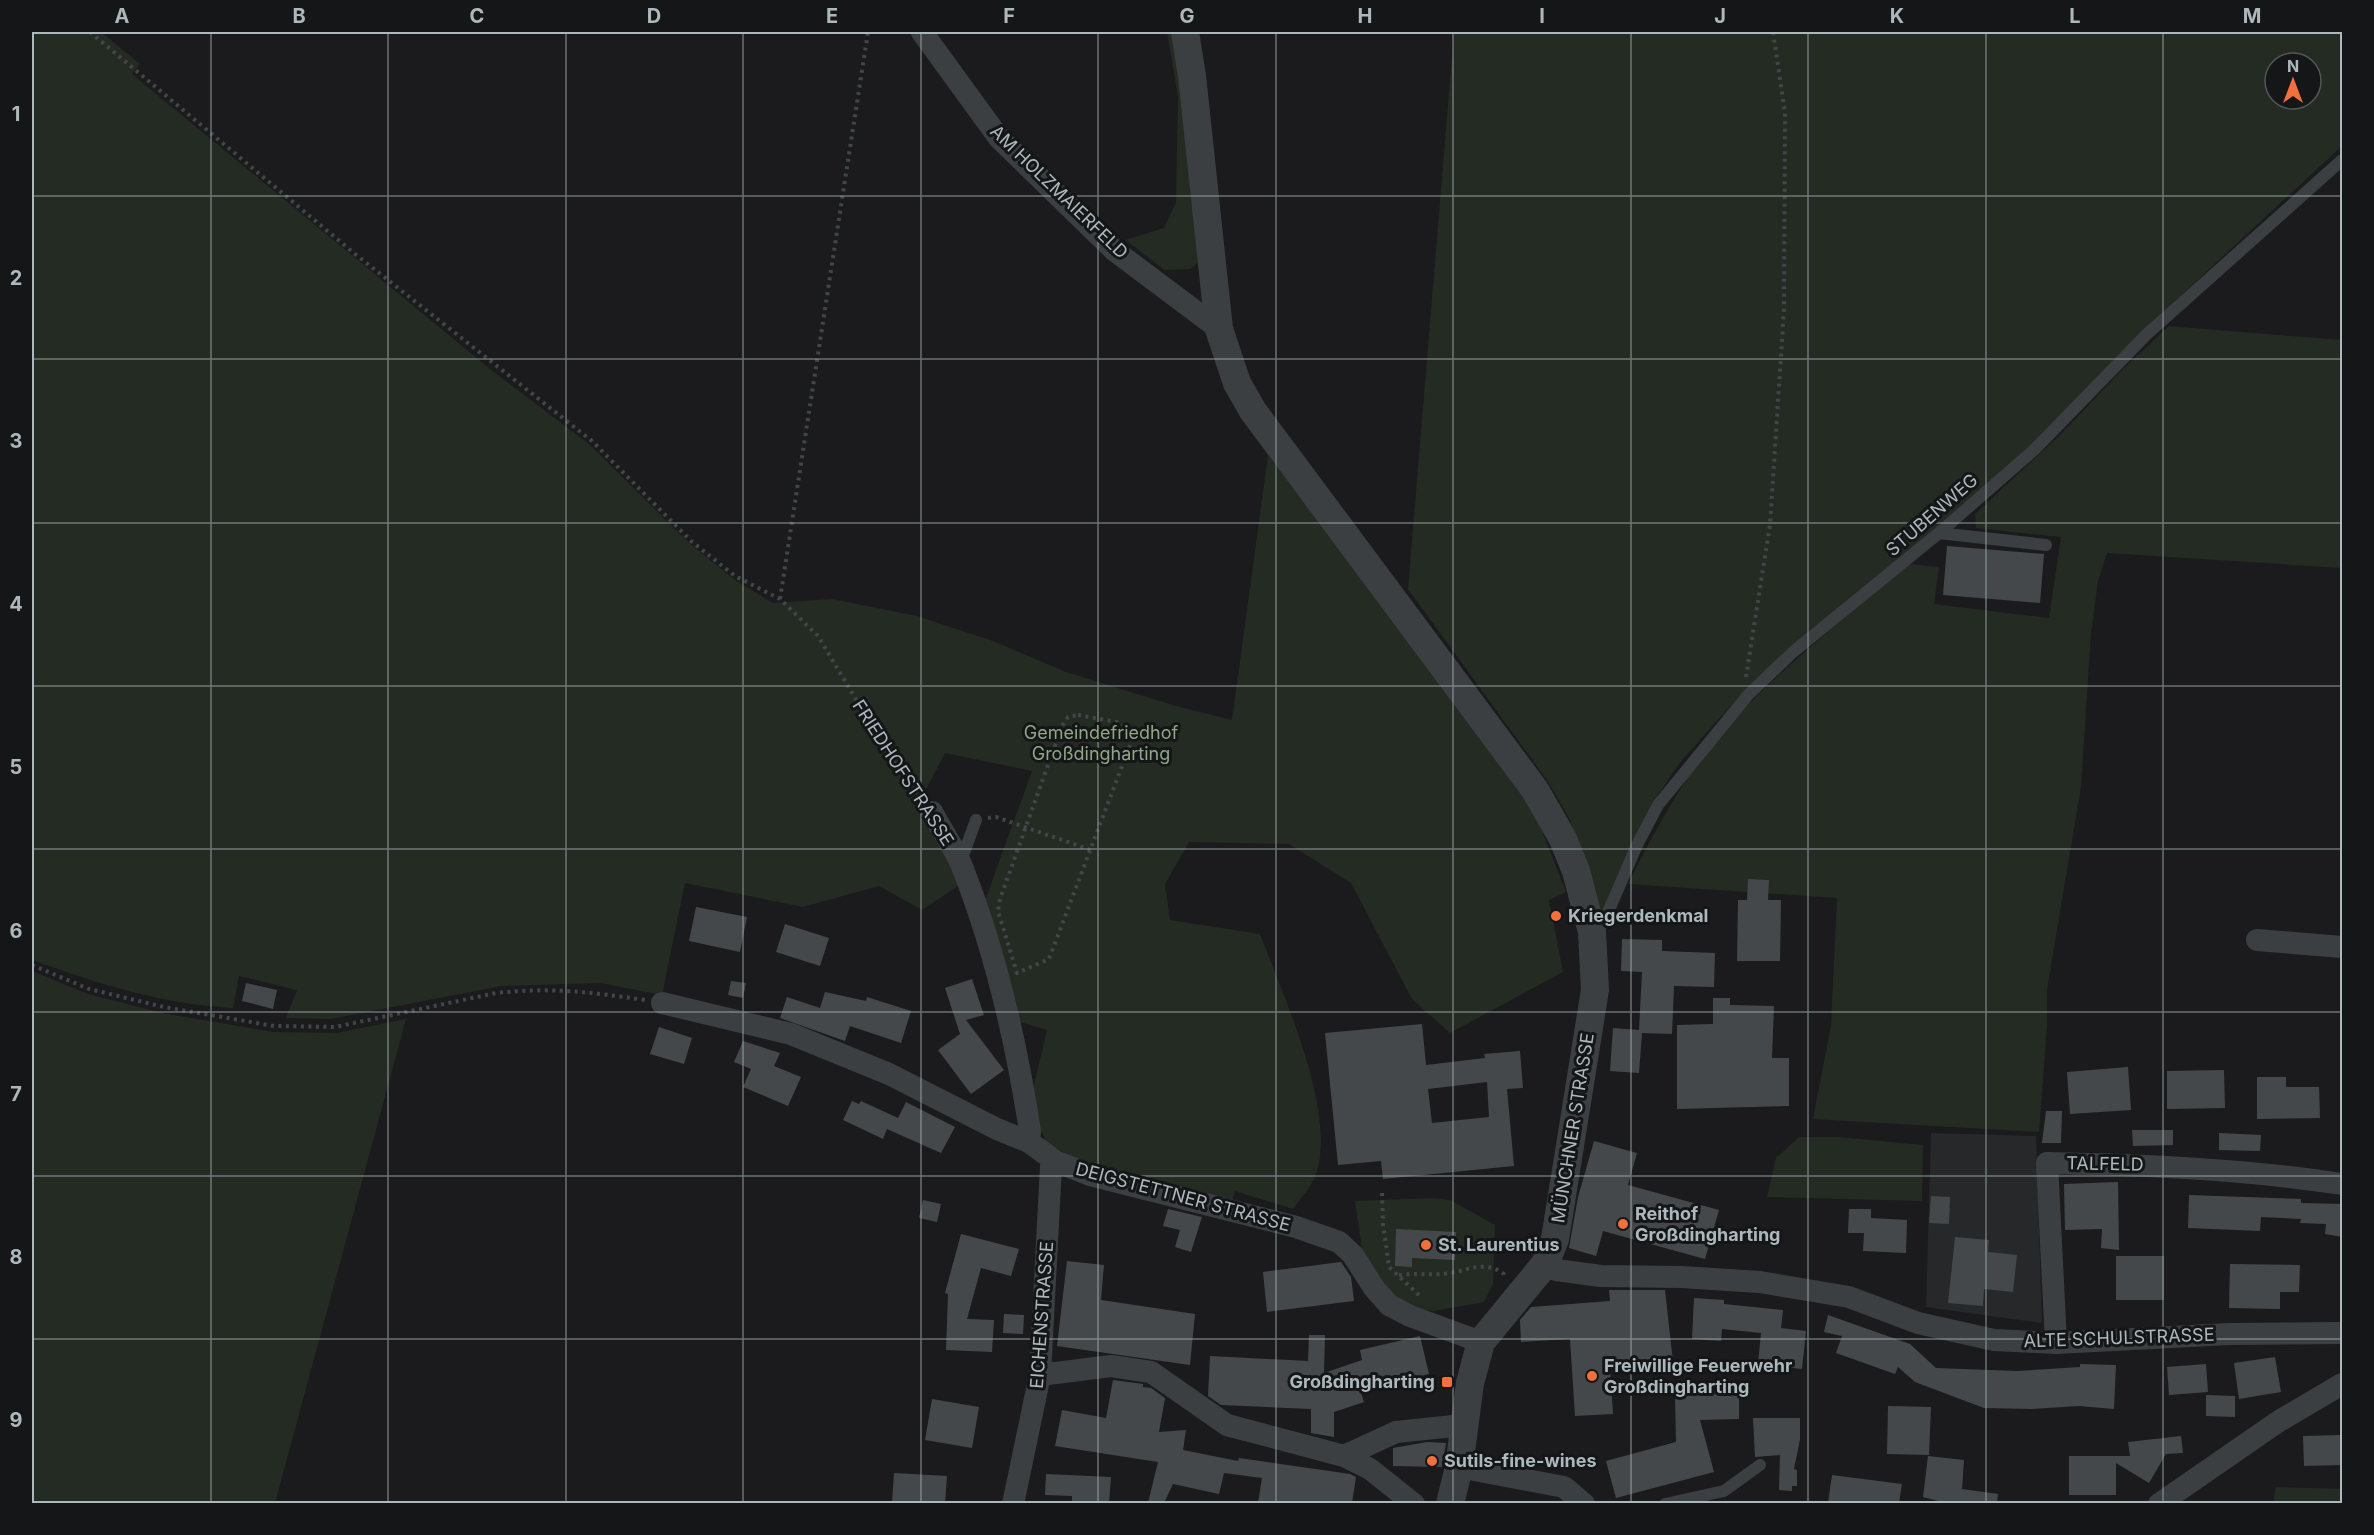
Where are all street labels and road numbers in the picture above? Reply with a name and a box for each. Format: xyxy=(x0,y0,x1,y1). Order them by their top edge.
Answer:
street label: AM HOLZMAIERFELD xyxy=(986,121,1132,263)
street label: STUBENWEG xyxy=(1881,469,1982,560)
street label: FRIEDHOFSTRASSE xyxy=(848,696,958,850)
street label: MÜNCHNER STRASSE xyxy=(1546,1031,1598,1224)
street label: TALFELD xyxy=(2066,1152,2144,1175)
street label: DEIGSTETTNER STRASSE xyxy=(1073,1158,1293,1235)
street label: EICHENSTRASSE xyxy=(1026,1241,1057,1389)
street label: ALTE SCHULSTRASSE xyxy=(2023,1324,2215,1351)

